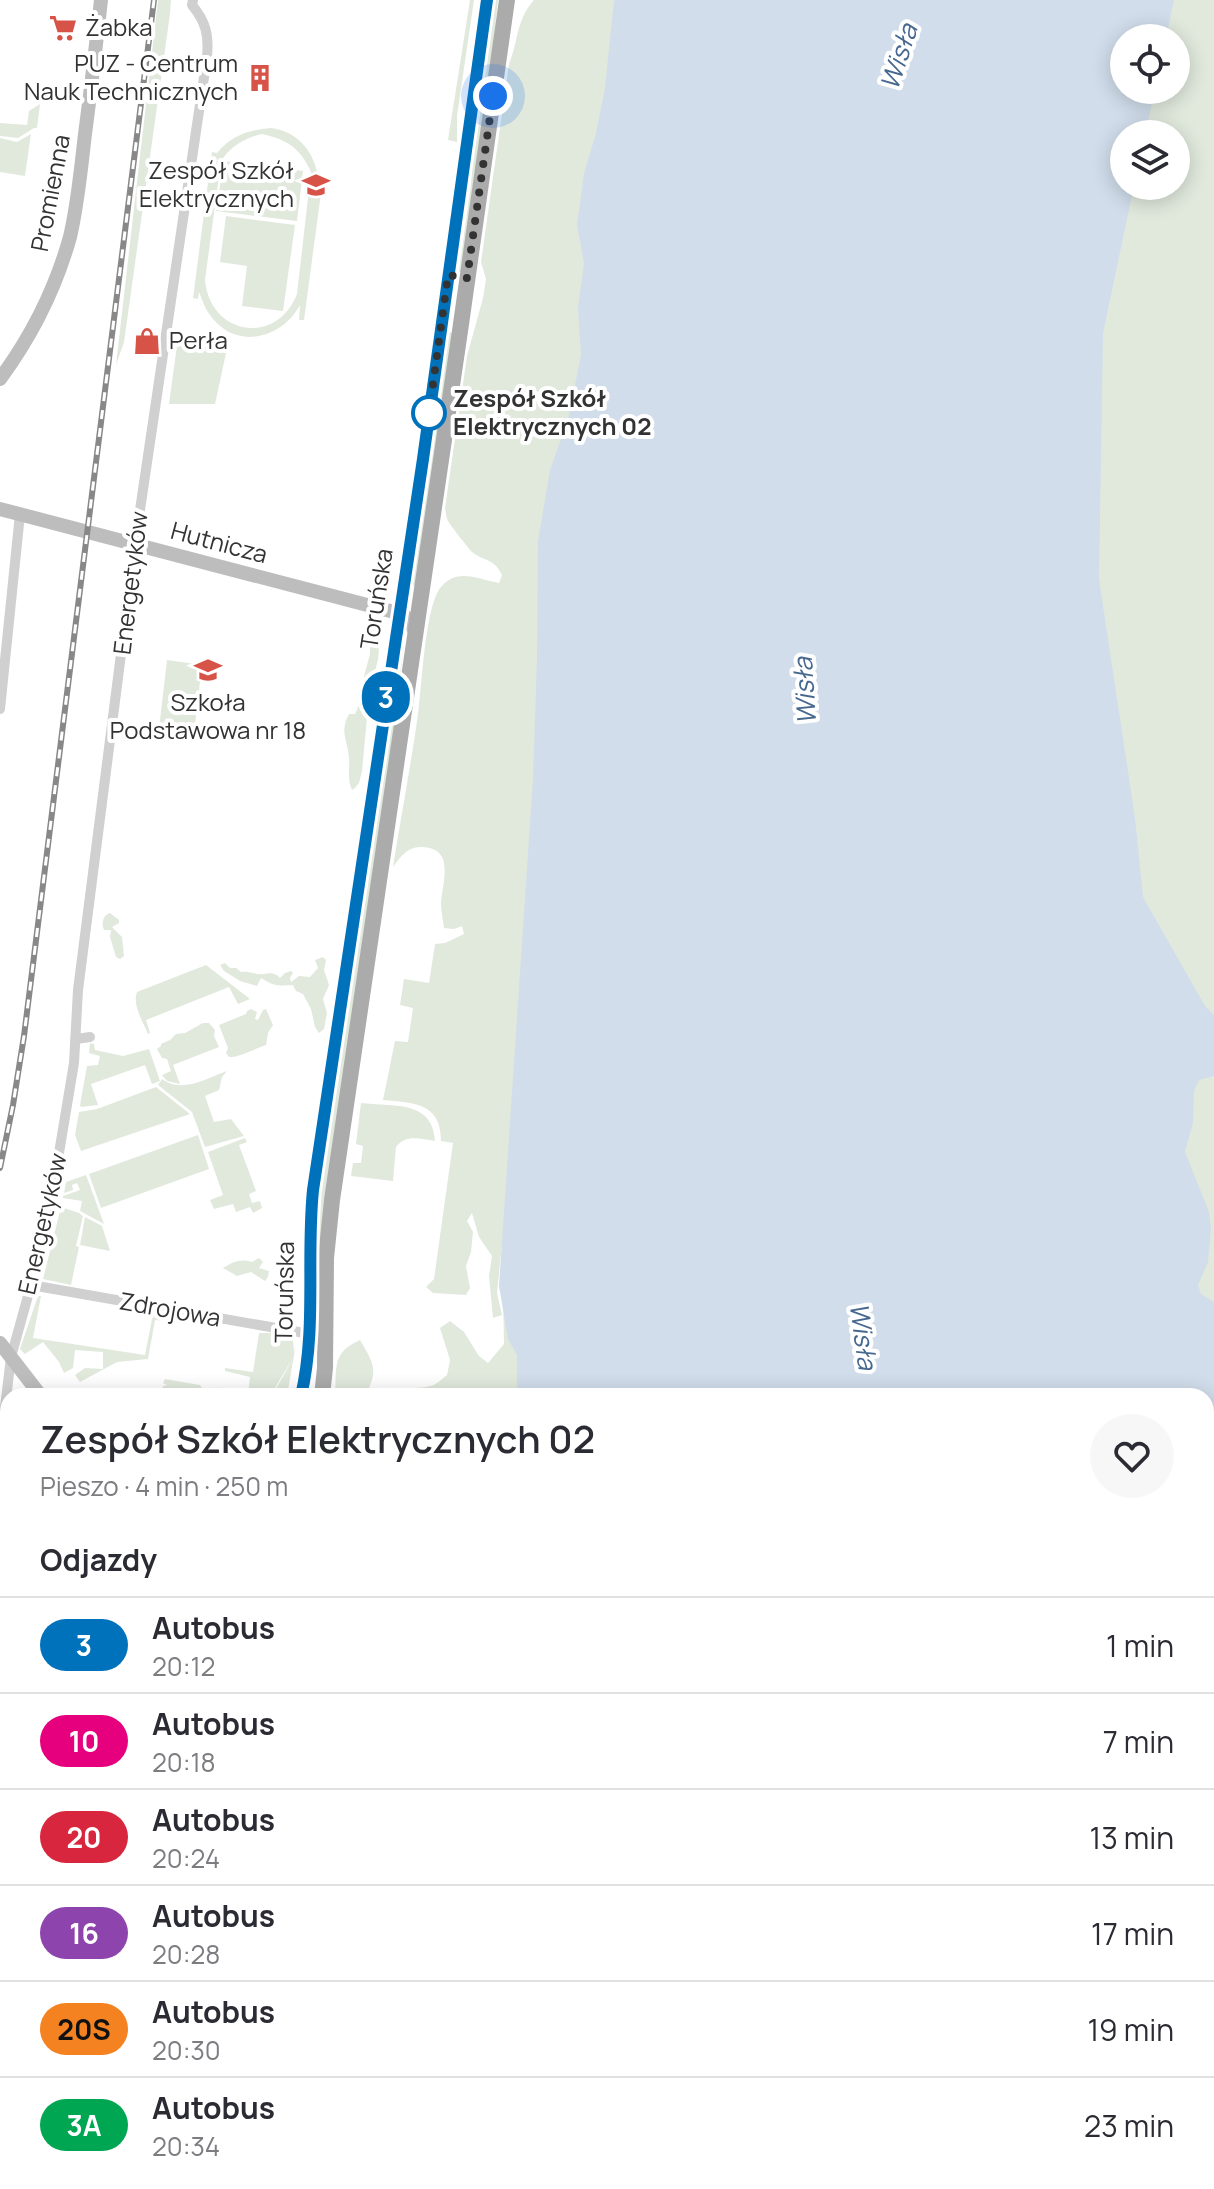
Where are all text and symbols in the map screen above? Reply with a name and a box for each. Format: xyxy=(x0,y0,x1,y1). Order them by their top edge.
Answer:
place label: Żabka xyxy=(85,10,153,43)
supermarket icon: Żabka xyxy=(48,13,78,43)
water label: Wisła xyxy=(871,18,926,94)
map controls xyxy=(1110,24,1190,200)
button: locate xyxy=(1110,24,1190,104)
place label: PUZ - Centrum Nauk Technicznych xyxy=(24,46,238,107)
building icon: PUZ - Centrum Nauk Technicznych xyxy=(245,63,275,93)
your location xyxy=(473,76,513,116)
button: layers xyxy=(1110,120,1190,200)
street label: Promienna xyxy=(22,131,77,254)
place label: Zespół Szkół Elektrycznych xyxy=(139,153,294,214)
school or university icon: Zespół Szkół Elektrycznych xyxy=(301,170,331,200)
place label: Perła xyxy=(169,323,228,356)
shop icon: Perła xyxy=(132,326,162,356)
place label: Zespół Szkół Elektrycznych 02 xyxy=(453,381,651,442)
marker: Zespół Szkół Elektrycznych 02 xyxy=(412,396,446,430)
street label: Energetyków xyxy=(104,509,155,656)
street label: Hutnicza xyxy=(167,513,271,570)
street label: Toruńska xyxy=(351,546,400,652)
school or university icon: Szkoła Podstawowa nr 18 xyxy=(193,655,223,685)
water label: Wisła xyxy=(784,655,824,726)
line badge: 3 xyxy=(360,671,412,723)
text: 3 xyxy=(378,678,394,716)
place label: Szkoła Podstawowa nr 18 xyxy=(110,685,306,746)
street label: Energetyków xyxy=(9,1150,74,1298)
street label: Toruńska xyxy=(266,1241,301,1343)
street label: Zdrojowa xyxy=(117,1283,224,1334)
water label: Wisła xyxy=(841,1300,887,1373)
text: Zespół Szkół Elektrycznych 02 xyxy=(40,1412,595,1464)
button: heart xyxy=(1090,1414,1174,1498)
text: Pieszo · 4 min · 250 m xyxy=(40,1468,288,1504)
text: Odjazdy xyxy=(40,1539,157,1580)
text: Autobus xyxy=(152,1607,275,1648)
text: 1 min xyxy=(1106,1625,1174,1666)
text: 3 xyxy=(76,1626,92,1664)
text: 20:12 xyxy=(152,1648,215,1684)
text: Autobus xyxy=(152,1703,275,1744)
text: 7 min xyxy=(1103,1721,1174,1762)
text: 10 xyxy=(69,1722,99,1760)
text: 20:18 xyxy=(152,1744,216,1780)
text: Autobus xyxy=(152,1799,275,1840)
text: 13 min xyxy=(1089,1817,1174,1858)
text: 20 xyxy=(66,1818,102,1856)
text: 20:24 xyxy=(152,1840,220,1876)
text: Autobus xyxy=(152,1895,275,1936)
text: 17 min xyxy=(1091,1913,1174,1954)
text: 16 xyxy=(69,1914,99,1952)
text: 20:28 xyxy=(152,1936,220,1972)
text: Autobus xyxy=(152,1991,275,2032)
text: 19 min xyxy=(1087,2009,1174,2050)
text: 20S xyxy=(57,2010,111,2048)
text: 20:30 xyxy=(152,2032,221,2068)
text: Autobus xyxy=(152,2087,275,2128)
text: 23 min xyxy=(1084,2105,1174,2146)
text: 3A xyxy=(66,2106,102,2144)
text: 20:34 xyxy=(152,2128,220,2164)

